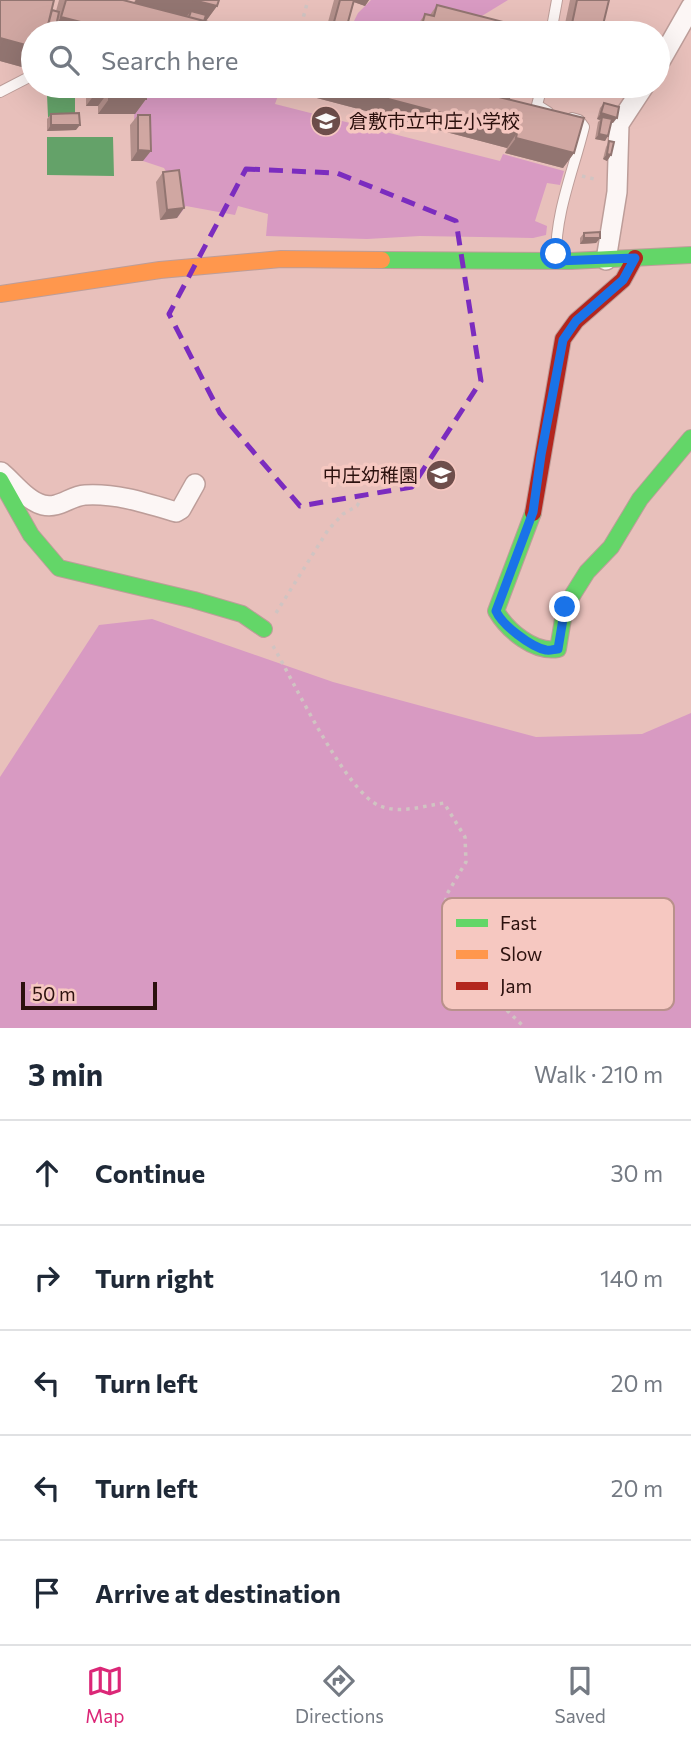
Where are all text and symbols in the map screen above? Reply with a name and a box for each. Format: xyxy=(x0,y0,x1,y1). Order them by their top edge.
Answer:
search box xyxy=(21,21,670,98)
icon: search xyxy=(45,41,83,79)
text: Search here xyxy=(101,44,239,75)
school or university icon: 倉敷市立中庄小学校 xyxy=(309,104,343,138)
place label: 倉敷市立中庄小学校 xyxy=(349,109,520,132)
route start xyxy=(540,238,571,269)
school or university icon: 中庄幼稚園 xyxy=(424,458,458,492)
place label: 中庄幼稚園 xyxy=(323,463,418,486)
route end xyxy=(549,591,580,622)
legend xyxy=(442,898,674,1010)
text: Fast xyxy=(500,911,537,934)
text: Slow xyxy=(500,942,542,965)
text: Jam xyxy=(500,974,532,997)
scale bar xyxy=(21,979,158,1011)
text: 50 m xyxy=(32,982,76,1005)
text: 3 min xyxy=(28,1055,103,1092)
text: Walk · 210 m xyxy=(534,1060,663,1088)
icon: ahead xyxy=(28,1154,66,1192)
text: Continue xyxy=(95,1157,205,1188)
text: 30 m xyxy=(610,1159,663,1187)
icon: right xyxy=(28,1259,66,1297)
text: Turn right xyxy=(95,1262,214,1293)
text: 140 m xyxy=(600,1264,663,1292)
icon: left xyxy=(28,1364,66,1402)
text: Turn left xyxy=(95,1367,198,1398)
text: 20 m xyxy=(611,1369,663,1397)
icon: left xyxy=(28,1469,66,1507)
text: Turn left xyxy=(95,1472,198,1503)
text: 20 m xyxy=(611,1474,663,1502)
icon: arrive xyxy=(28,1574,66,1612)
text: Arrive at destination xyxy=(95,1577,341,1608)
tab: Map xyxy=(85,1662,124,1727)
tab: Directions xyxy=(295,1662,384,1727)
tab: Saved xyxy=(554,1662,606,1727)

